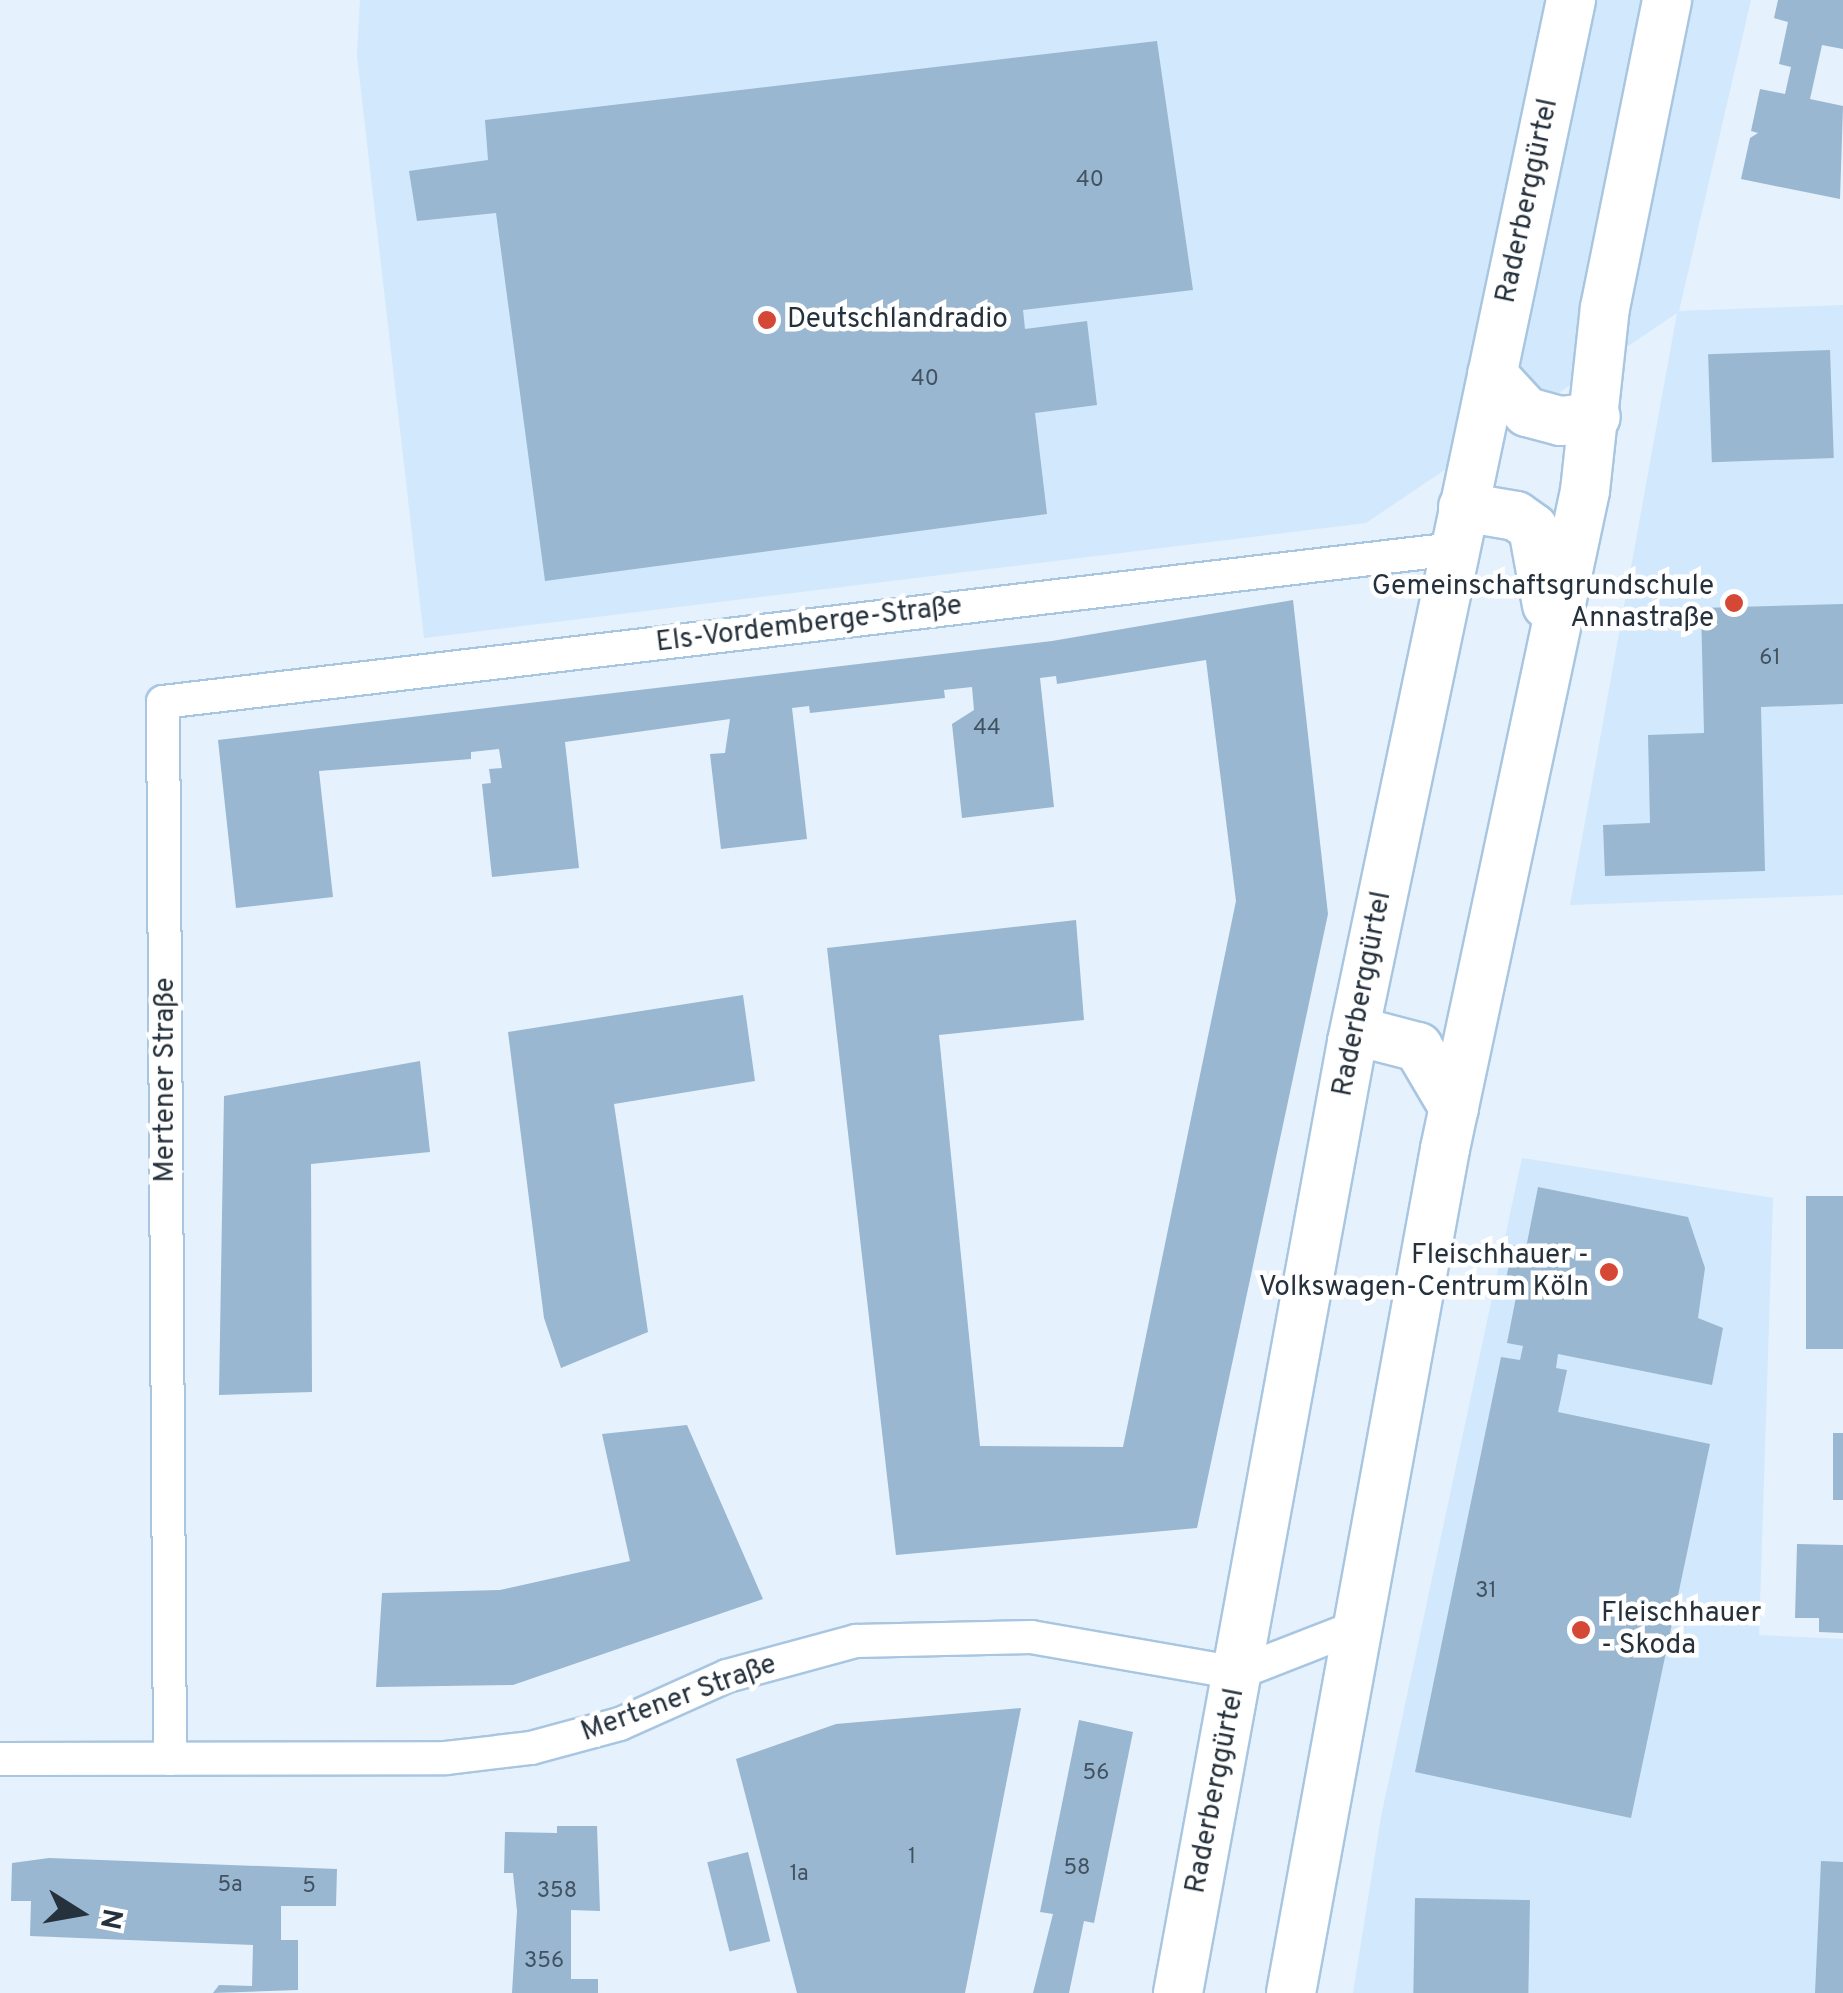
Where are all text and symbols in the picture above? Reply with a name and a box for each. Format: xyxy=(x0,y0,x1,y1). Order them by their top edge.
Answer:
street label: Raderberggürtel xyxy=(1490,96,1566,306)
house number: 40 xyxy=(1076,168,1104,194)
place label: Deutschlandradio xyxy=(787,303,1008,337)
marker: Deutschlandradio xyxy=(756,309,778,331)
house number: 40 xyxy=(911,367,939,393)
place label: Gemeinschaftsgrundschule Annastraße xyxy=(1372,570,1714,636)
street label: Els-Vordemberge-Straße xyxy=(654,590,964,660)
marker: Gemeinschaftsgrundschule Annastraße xyxy=(1723,592,1745,614)
house number: 61 xyxy=(1759,646,1781,672)
house number: 44 xyxy=(973,716,1001,742)
street label: Raderberggürtel xyxy=(1327,889,1399,1099)
street label: Mertener Straße xyxy=(149,977,183,1183)
place label: Fleischhauer - Volkswagen-Centrum Köln xyxy=(1259,1239,1589,1305)
marker: Fleischhauer - Volkswagen-Centrum Köln xyxy=(1598,1261,1620,1283)
house number: 31 xyxy=(1475,1579,1497,1605)
place label: Fleischhauer - Skoda xyxy=(1601,1597,1761,1663)
marker: Fleischhauer - Skoda xyxy=(1570,1619,1592,1641)
street label: Mertener Straße xyxy=(577,1648,781,1750)
street label: Raderberggürtel xyxy=(1180,1686,1252,1896)
house number: 56 xyxy=(1083,1761,1109,1787)
house number: 1 xyxy=(908,1845,916,1871)
house number: 58 xyxy=(1063,1856,1091,1882)
house number: 1a xyxy=(789,1862,809,1888)
north arrow xyxy=(30,1863,130,1963)
house number: 5a xyxy=(217,1873,243,1899)
house number: 5 xyxy=(302,1874,316,1900)
house number: 358 xyxy=(537,1879,577,1905)
text: N xyxy=(90,1905,129,1932)
house number: 356 xyxy=(524,1949,564,1975)

